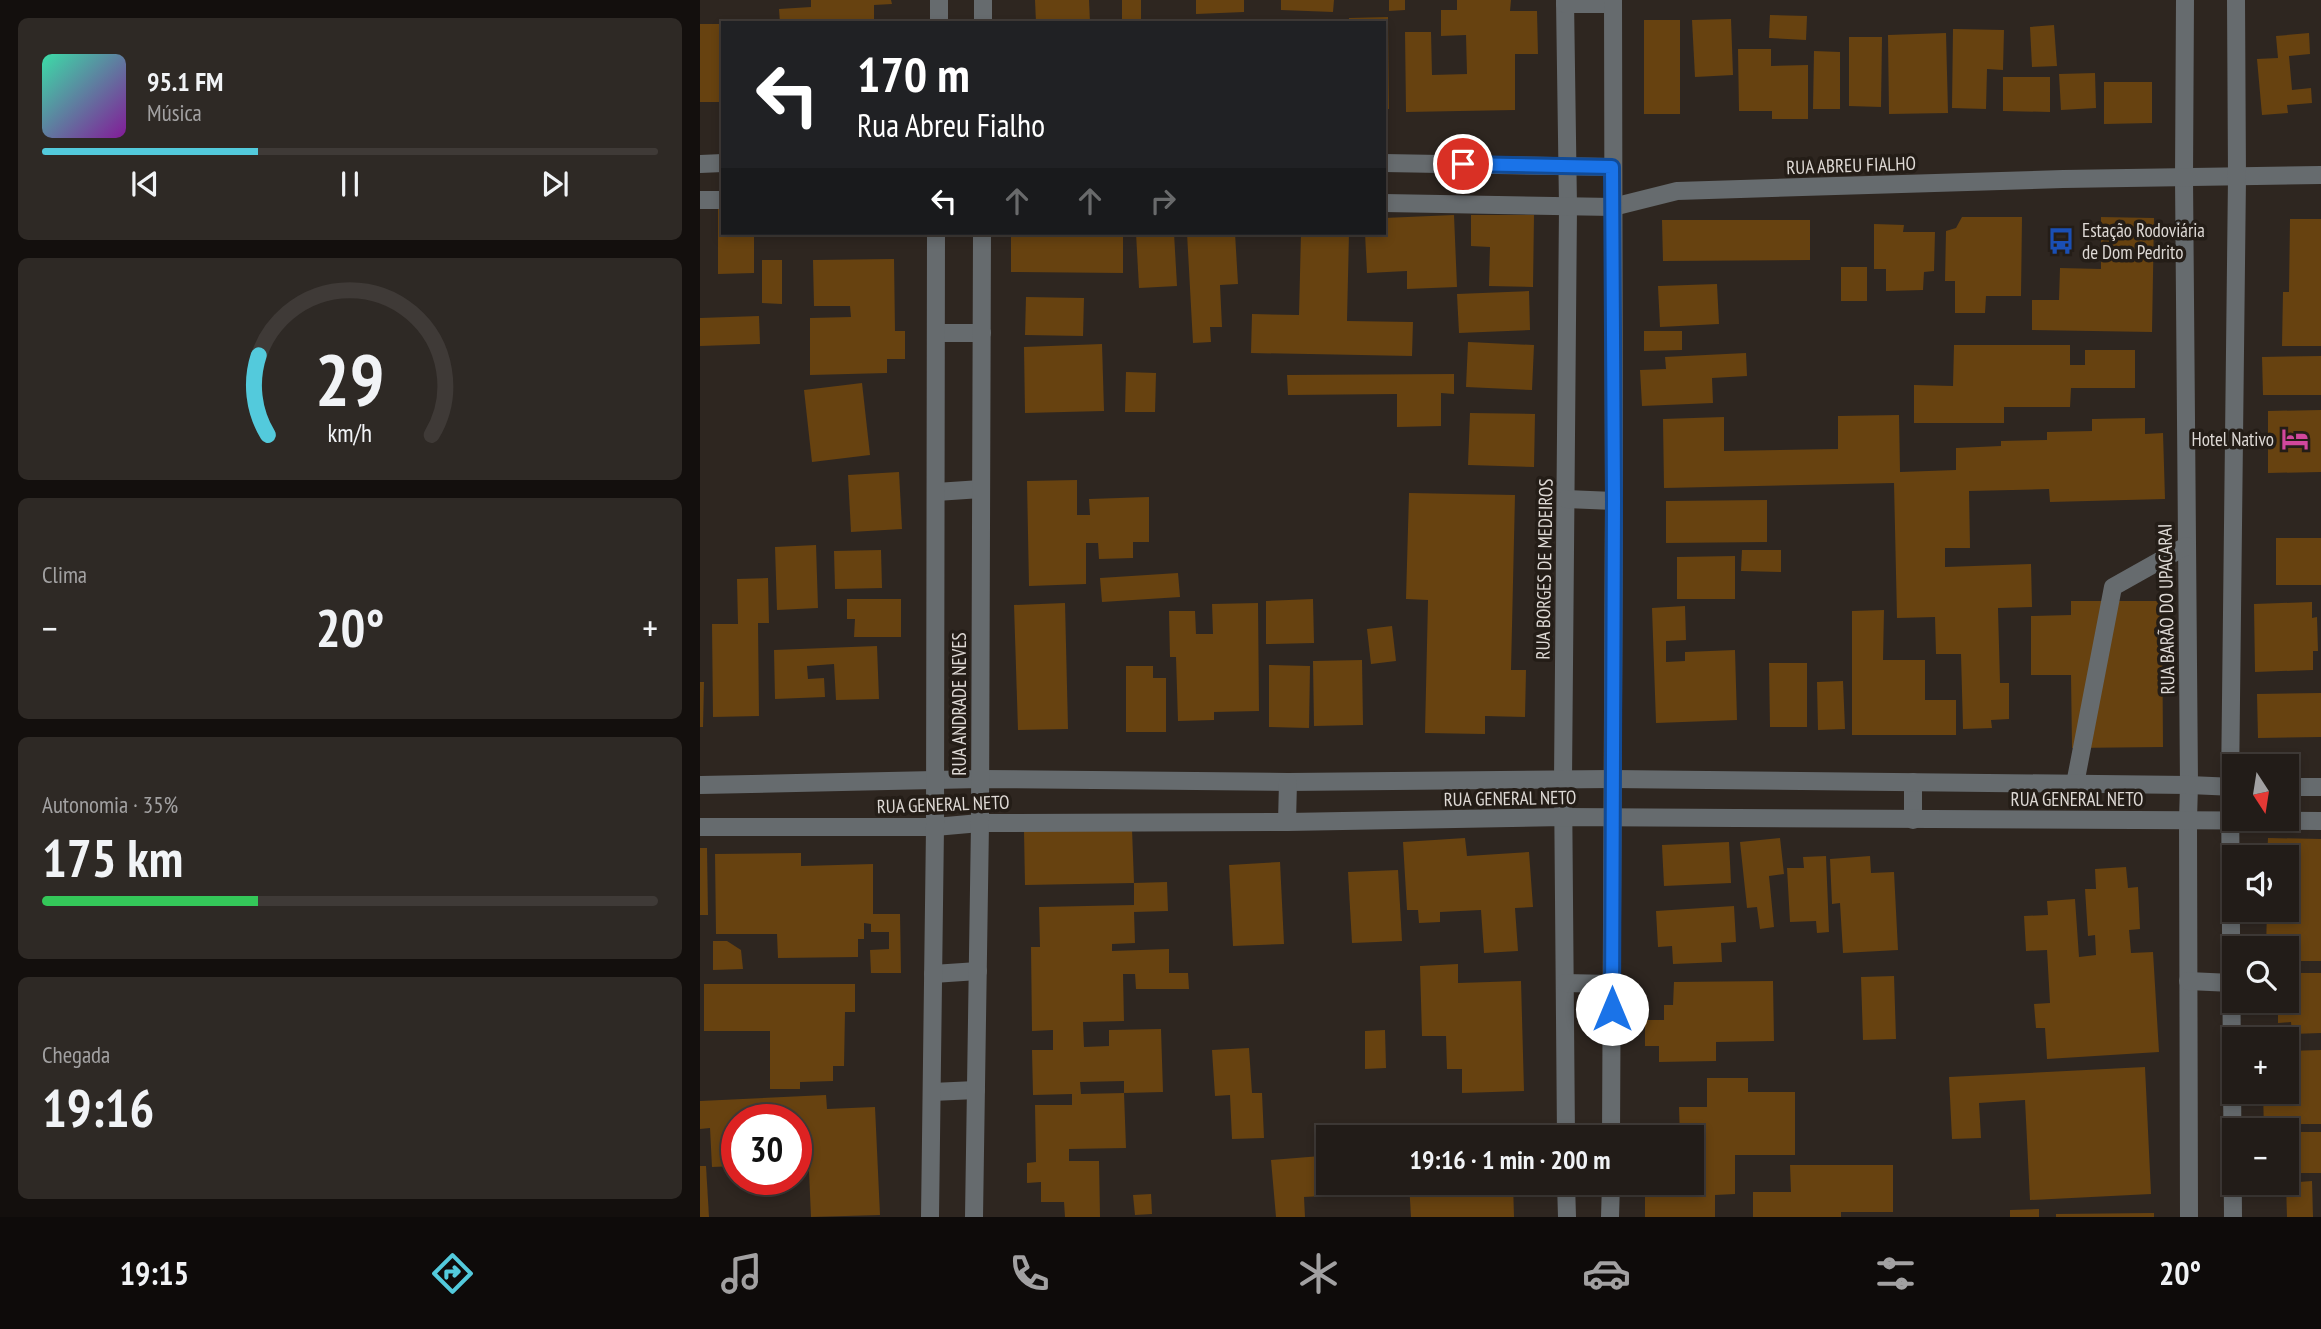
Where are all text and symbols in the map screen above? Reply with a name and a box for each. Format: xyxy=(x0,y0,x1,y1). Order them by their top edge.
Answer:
text: 170 m xyxy=(857,42,970,106)
icon: left xyxy=(742,49,833,140)
text: 95.1 FM xyxy=(147,65,223,98)
text: Música xyxy=(147,98,202,127)
text: Rua Abreu Fialho xyxy=(857,104,1045,146)
pin xyxy=(1433,134,1493,194)
icon: arrive xyxy=(1444,145,1482,183)
street label: RUA ABREU FIALHO xyxy=(1786,151,1916,179)
icon: previous xyxy=(126,165,164,203)
icon: pause xyxy=(331,165,369,203)
icon: next xyxy=(536,165,574,203)
icon: left xyxy=(925,182,963,220)
icon: ahead xyxy=(998,182,1036,220)
icon: ahead xyxy=(1071,182,1109,220)
icon: right xyxy=(1144,182,1182,220)
place label: Estação Rodoviária de Dom Pedrito xyxy=(2082,218,2205,264)
bus stop icon: Estação Rodoviária de Dom Pedrito xyxy=(2046,226,2076,256)
text: 29 xyxy=(315,331,385,425)
text: km/h xyxy=(328,416,372,448)
hotel icon: Hotel Nativo xyxy=(2280,424,2310,454)
place label: Hotel Nativo xyxy=(2191,427,2274,451)
street label: RUA BORGES DE MEDEIROS xyxy=(1530,478,1558,660)
street label: RUA BARÃO DO UPACARAI xyxy=(2153,523,2179,695)
text: Clima xyxy=(42,560,87,589)
text: 20° xyxy=(316,594,384,661)
text: − xyxy=(42,603,58,652)
text: + xyxy=(642,603,658,652)
street label: RUA ANDRADE NEVES xyxy=(947,632,971,776)
north arrow xyxy=(2222,754,2300,831)
map controls xyxy=(2222,754,2299,1195)
street label: RUA GENERAL NETO xyxy=(1443,785,1577,811)
street label: RUA GENERAL NETO xyxy=(2011,787,2143,811)
text: Autonomia · 35% xyxy=(42,790,178,819)
street label: RUA GENERAL NETO xyxy=(876,790,1010,818)
text: 175 km xyxy=(42,824,183,891)
button: sound xyxy=(2222,845,2299,922)
button: search xyxy=(2222,936,2299,1013)
position arrow xyxy=(1575,972,1649,1046)
button: + xyxy=(2222,1027,2299,1104)
text: Chegada xyxy=(42,1040,110,1069)
text: 19:16 xyxy=(42,1074,154,1141)
speed limit sign: 30 xyxy=(721,1104,812,1195)
button: − xyxy=(2222,1118,2299,1195)
text: 19:16 · 1 min · 200 m xyxy=(1410,1143,1610,1176)
icon: directions xyxy=(428,1249,477,1298)
icon: music xyxy=(717,1249,766,1298)
icon: phone xyxy=(1005,1249,1054,1298)
icon: climate xyxy=(1294,1249,1343,1298)
icon: car xyxy=(1582,1249,1631,1298)
icon: filters xyxy=(1871,1249,1920,1298)
text: 19:15 xyxy=(120,1252,189,1294)
text: 20° xyxy=(2159,1252,2201,1294)

